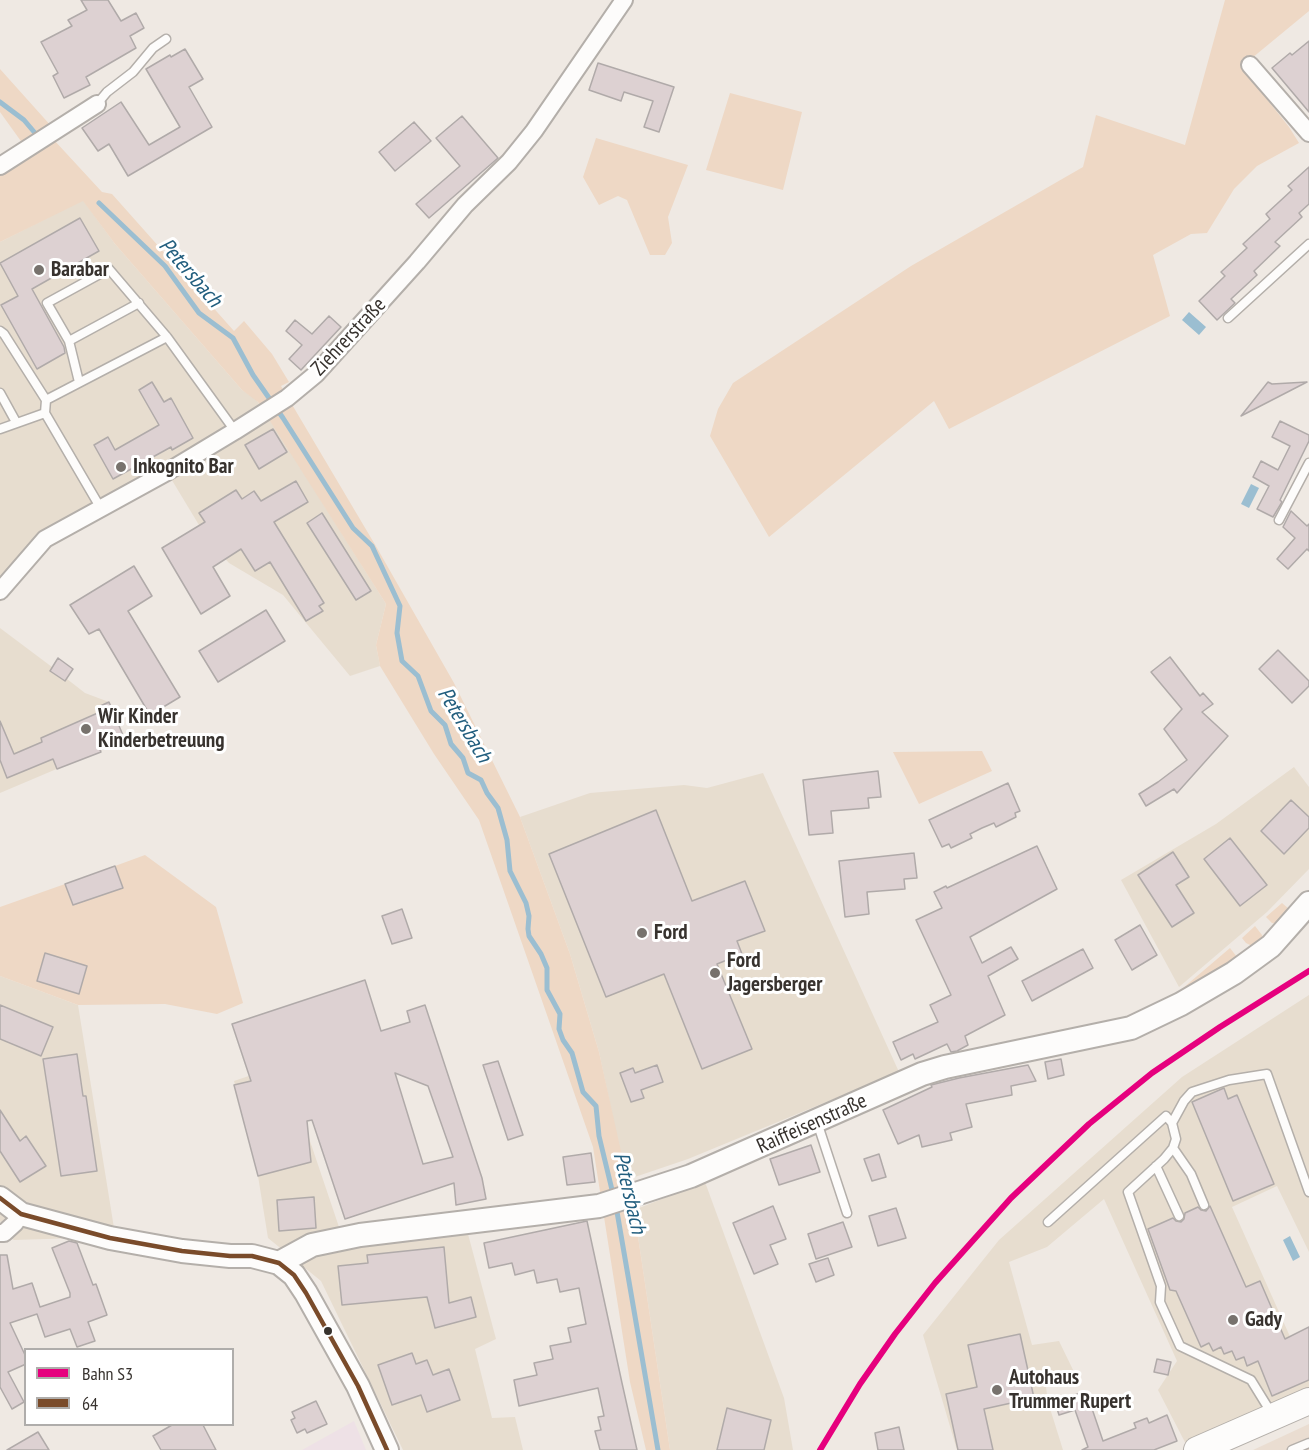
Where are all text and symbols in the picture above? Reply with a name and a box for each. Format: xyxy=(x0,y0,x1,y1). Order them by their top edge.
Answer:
water label: Petersbach xyxy=(153,233,227,313)
place label: Barabar xyxy=(51,257,109,283)
marker: Barabar xyxy=(32,263,46,277)
street label: Ziehrerstraße xyxy=(306,293,392,381)
place label: Inkognito Bar xyxy=(133,454,234,480)
marker: Inkognito Bar xyxy=(114,460,128,474)
water label: Petersbach xyxy=(431,683,497,767)
place label: Wir Kinder Kinderbetreuung xyxy=(98,704,225,754)
marker: Wir Kinder Kinderbetreuung xyxy=(79,722,93,736)
place label: Ford xyxy=(654,920,688,946)
marker: Ford xyxy=(635,926,649,940)
place label: Ford Jagersberger xyxy=(727,948,822,998)
marker: Ford Jagersberger xyxy=(708,966,722,980)
street label: Raiffeisenstraße xyxy=(753,1089,871,1159)
water label: Petersbach xyxy=(607,1150,651,1236)
place label: Gady xyxy=(1245,1307,1282,1333)
marker: Gady xyxy=(1226,1313,1240,1327)
unlabelled marker xyxy=(322,1325,334,1337)
legend xyxy=(24,1348,234,1426)
text: Bahn S3 xyxy=(82,1362,133,1385)
place label: Autohaus Trummer Rupert xyxy=(1009,1365,1131,1415)
marker: Autohaus Trummer Rupert xyxy=(990,1383,1004,1397)
text: 64 xyxy=(82,1392,98,1415)

